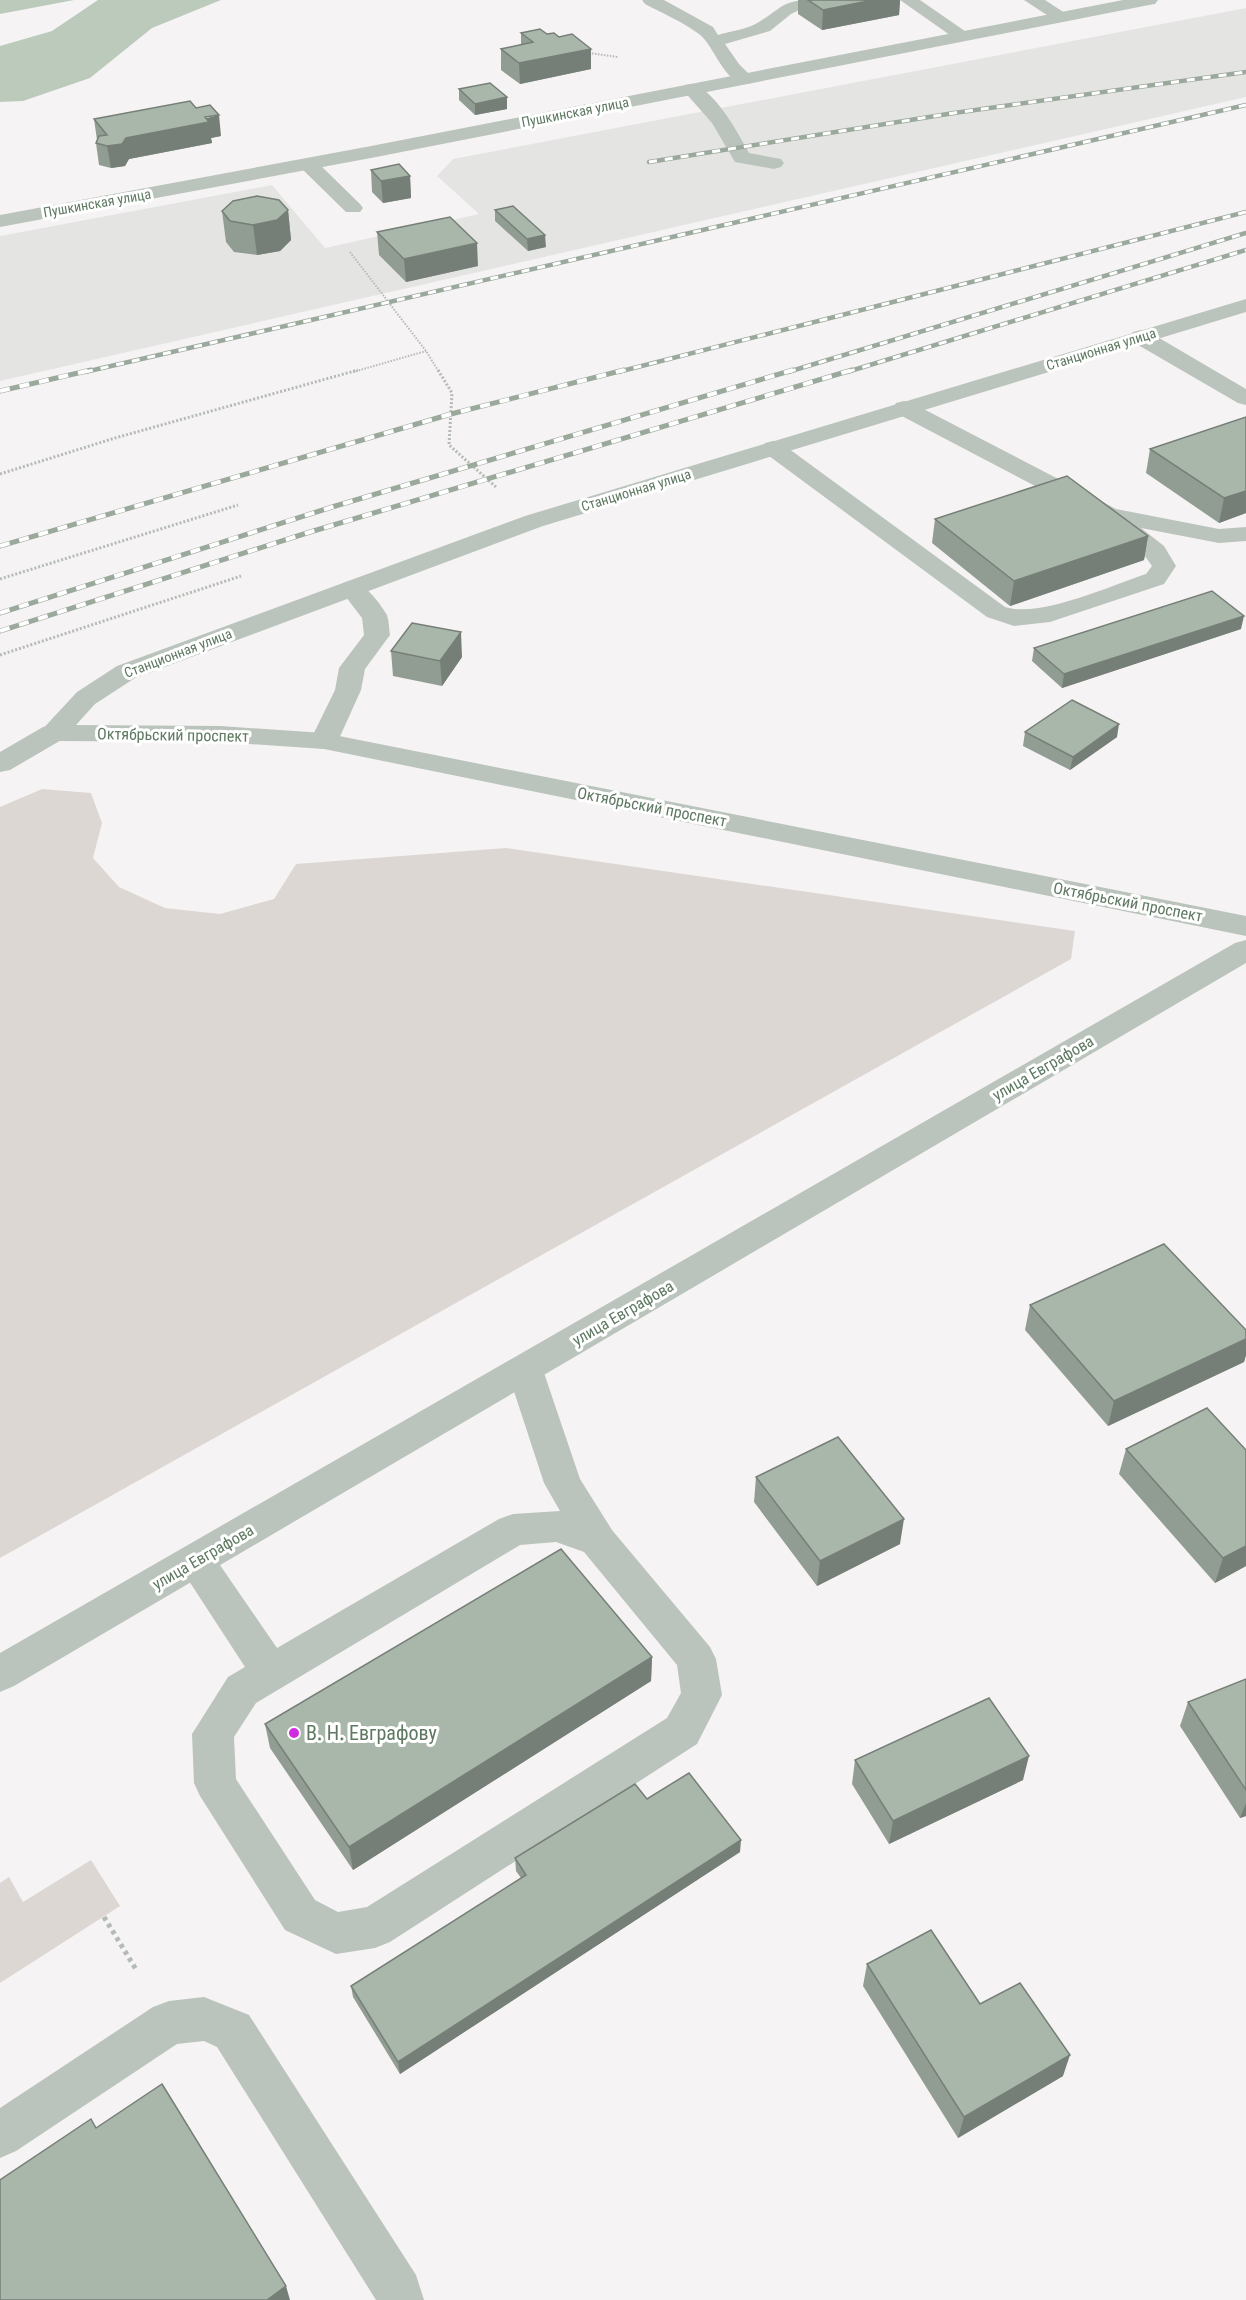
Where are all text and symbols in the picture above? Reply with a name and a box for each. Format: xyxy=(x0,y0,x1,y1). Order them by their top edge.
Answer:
street label: Пушкинская улица xyxy=(520,94,630,130)
street label: Пушкинская улица xyxy=(42,186,152,220)
street label: Станционная улица xyxy=(1044,325,1158,373)
street label: Станционная улица xyxy=(579,466,693,514)
street label: Станционная улица xyxy=(122,625,234,681)
street label: Октябрьский проспект xyxy=(97,724,249,746)
street label: Октябрьский проспект xyxy=(576,783,728,831)
street label: Октябрьский проспект xyxy=(1052,878,1204,926)
street label: улица Евграфова xyxy=(989,1031,1097,1105)
street label: улица Евграфова xyxy=(569,1276,677,1350)
street label: улица Евграфова xyxy=(149,1520,257,1594)
place label: В. Н. Евграфову xyxy=(306,1721,437,1745)
marker: В. Н. Евграфову xyxy=(287,1726,301,1740)

